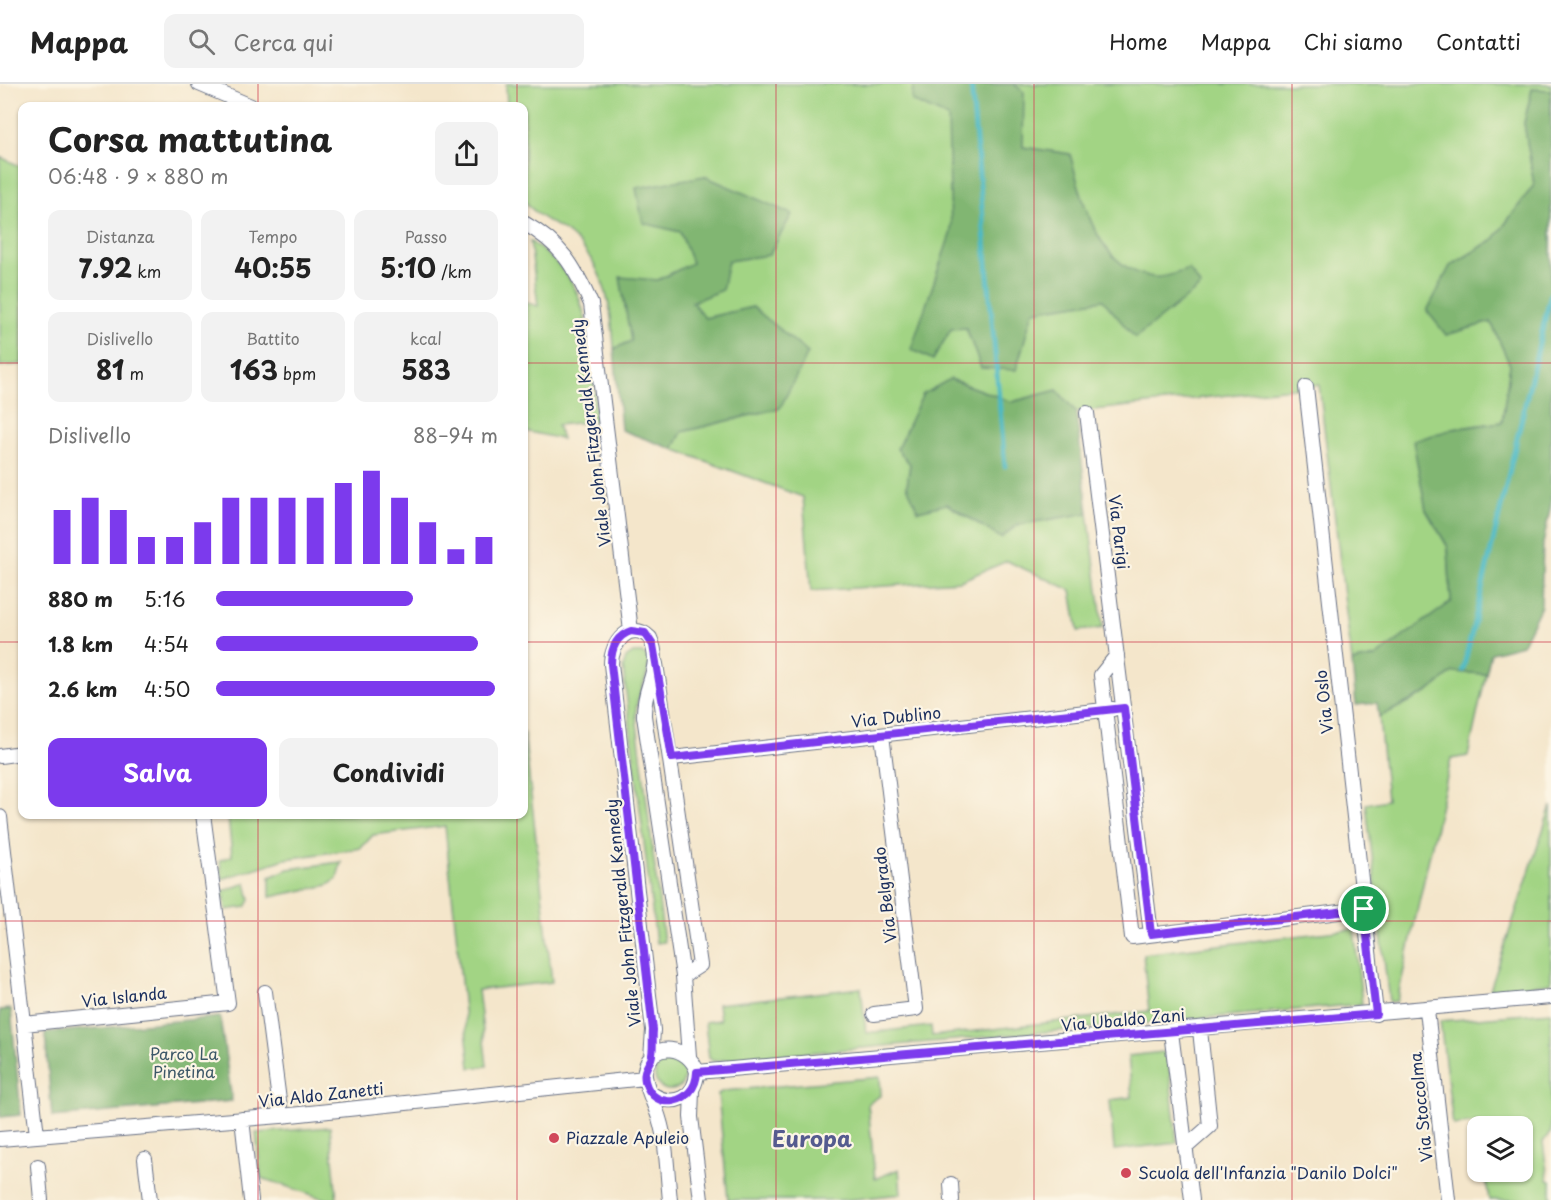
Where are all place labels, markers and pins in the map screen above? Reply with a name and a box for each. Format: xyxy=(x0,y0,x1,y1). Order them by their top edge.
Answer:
pin xyxy=(1338,883,1389,934)
place label: Piazzale Apuleio xyxy=(566,1125,689,1149)
marker: Piazzale Apuleio xyxy=(547,1131,561,1145)
place label: Scuola dell'Infanzia "Danilo Dolci" xyxy=(1138,1160,1398,1184)
marker: Scuola dell'Infanzia "Danilo Dolci" xyxy=(1119,1166,1133,1180)

